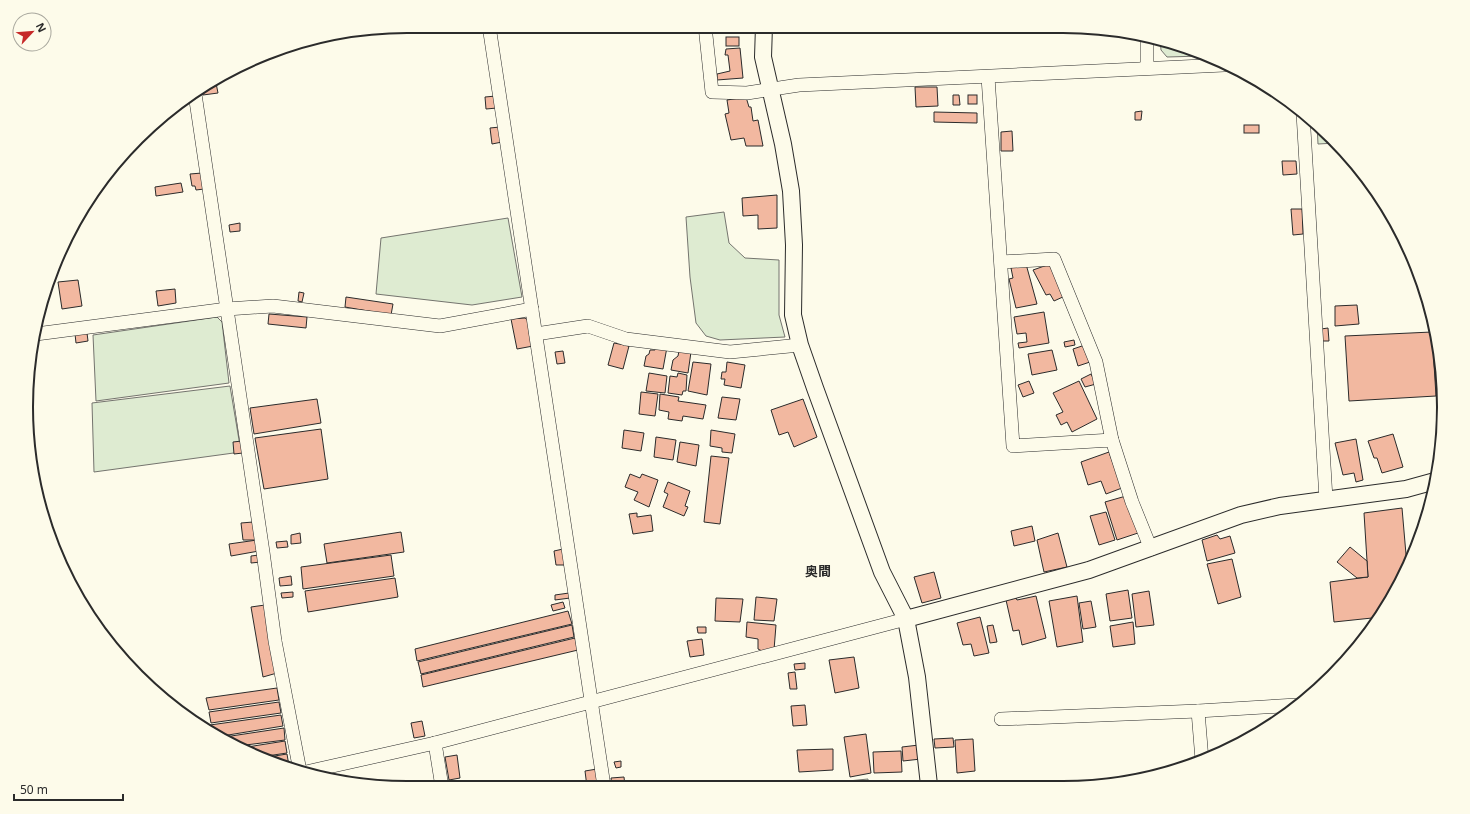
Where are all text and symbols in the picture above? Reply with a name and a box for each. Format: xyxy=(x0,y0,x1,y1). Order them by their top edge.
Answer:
north arrow xyxy=(12,12,52,52)
text: N xyxy=(33,20,50,35)
district label: 奥間 xyxy=(805,562,831,580)
scale bar xyxy=(14,776,123,802)
text: 50 m xyxy=(20,781,48,798)

